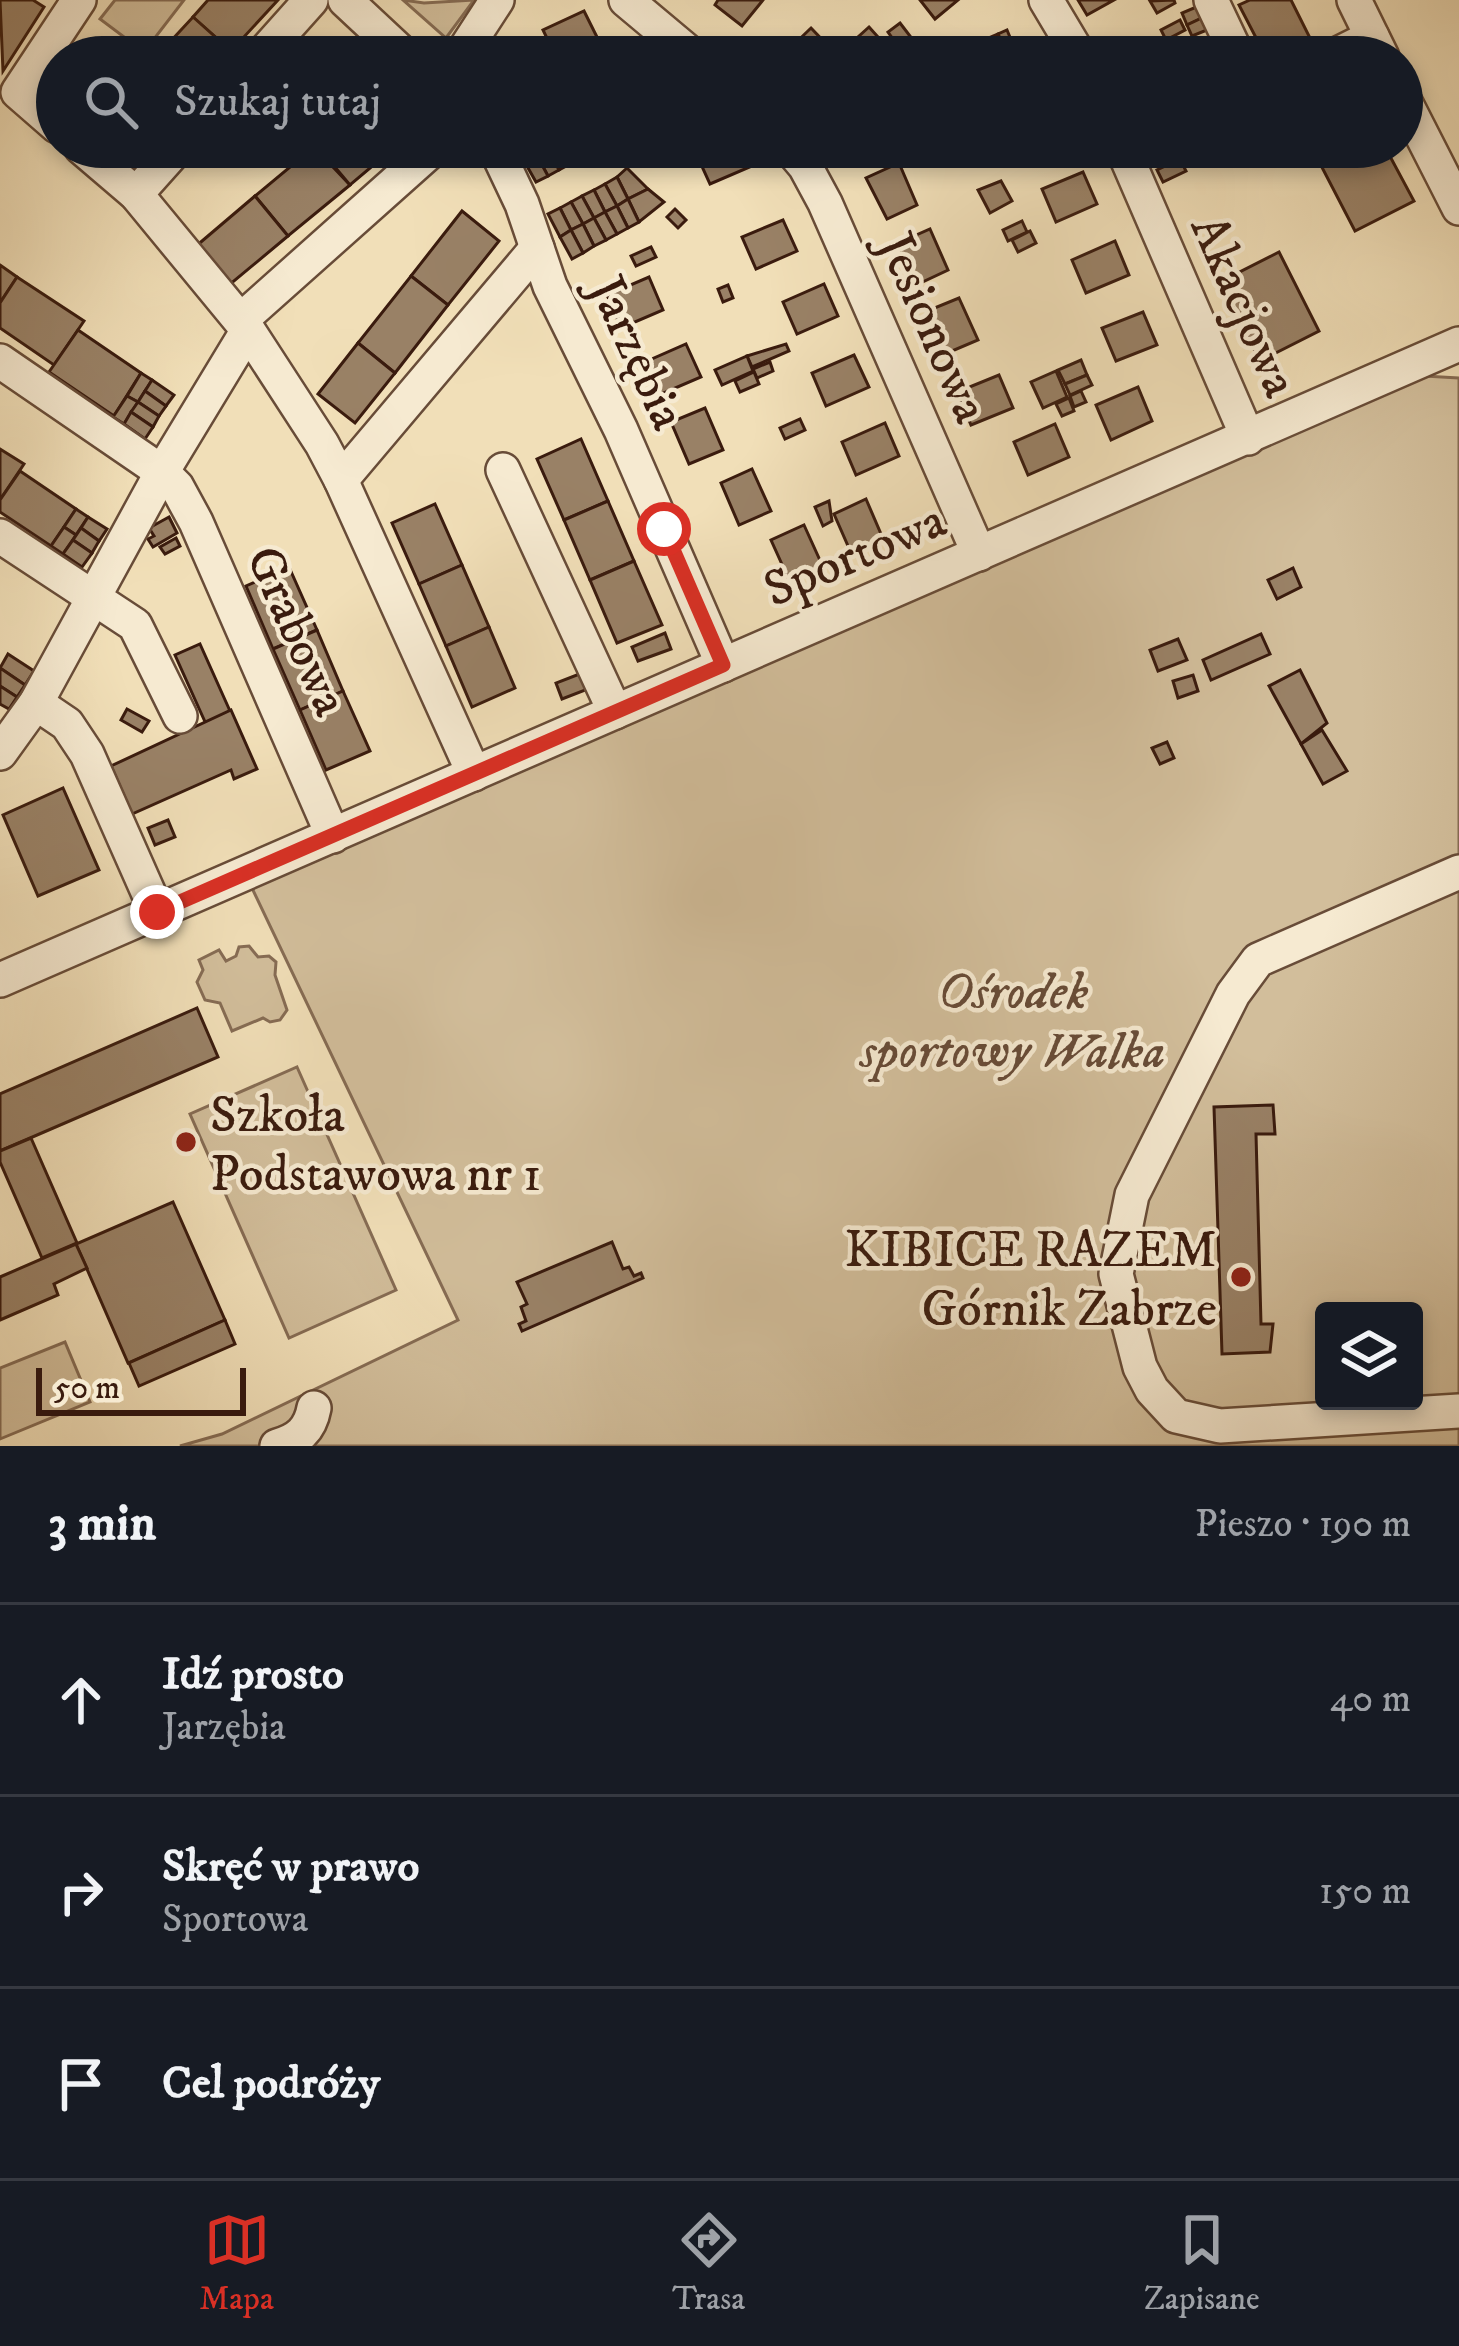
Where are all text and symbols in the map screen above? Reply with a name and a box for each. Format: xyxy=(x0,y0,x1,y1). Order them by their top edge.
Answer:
search box xyxy=(36,36,1423,168)
icon: search xyxy=(78,69,144,135)
text: Szukaj tutaj xyxy=(174,74,381,130)
street label: Akacjowa xyxy=(1175,205,1312,408)
street label: Jesionowa xyxy=(861,220,1002,433)
street label: Jarzębia xyxy=(571,263,700,440)
street label: Sportowa xyxy=(755,489,956,623)
route start xyxy=(637,502,691,556)
street label: Grabowa xyxy=(231,536,362,726)
route end xyxy=(130,885,184,939)
park label: Ośrodek sportowy Walka xyxy=(859,961,1165,1084)
place label: Szkoła Podstawowa nr 1 xyxy=(210,1084,542,1207)
marker: Szkoła Podstawowa nr 1 xyxy=(173,1129,199,1155)
place label: KIBICE RAZEM Górnik Zabrze xyxy=(845,1219,1217,1342)
marker: KIBICE RAZEM Górnik Zabrze xyxy=(1228,1264,1254,1290)
map controls xyxy=(1315,1302,1423,1410)
button: layers xyxy=(1315,1302,1423,1410)
scale bar xyxy=(36,1362,246,1415)
text: 50 m xyxy=(54,1368,120,1409)
text: 3 min xyxy=(48,1492,156,1556)
text: Pieszo · 190 m xyxy=(1195,1500,1411,1549)
text: Idź prosto xyxy=(162,1647,344,1703)
icon: ahead xyxy=(48,1667,114,1733)
text: 40 m xyxy=(1330,1675,1411,1724)
text: Jarzębia xyxy=(162,1703,286,1752)
text: Skręć w prawo xyxy=(162,1839,419,1895)
icon: right xyxy=(48,1859,114,1925)
text: 150 m xyxy=(1319,1867,1411,1916)
text: Sportowa xyxy=(162,1895,308,1944)
icon: arrive xyxy=(48,2051,114,2117)
text: Cel podróży xyxy=(162,2056,380,2112)
tab: Mapa xyxy=(199,2207,274,2320)
tab: Trasa xyxy=(672,2207,745,2320)
tab: Zapisane xyxy=(1144,2207,1260,2320)

